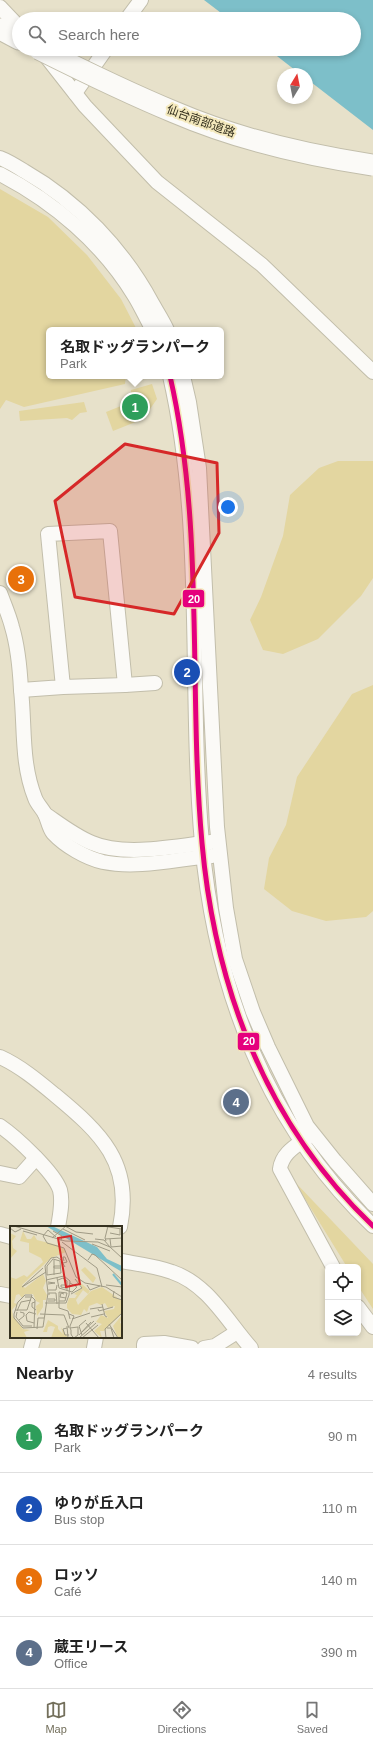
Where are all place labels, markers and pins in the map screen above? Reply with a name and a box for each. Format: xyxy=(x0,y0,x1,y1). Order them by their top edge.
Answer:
pin: 1 xyxy=(122,392,148,422)
pin: 3 xyxy=(8,564,34,594)
pin: 2 xyxy=(174,657,200,687)
pin: 4 xyxy=(223,1087,249,1117)

